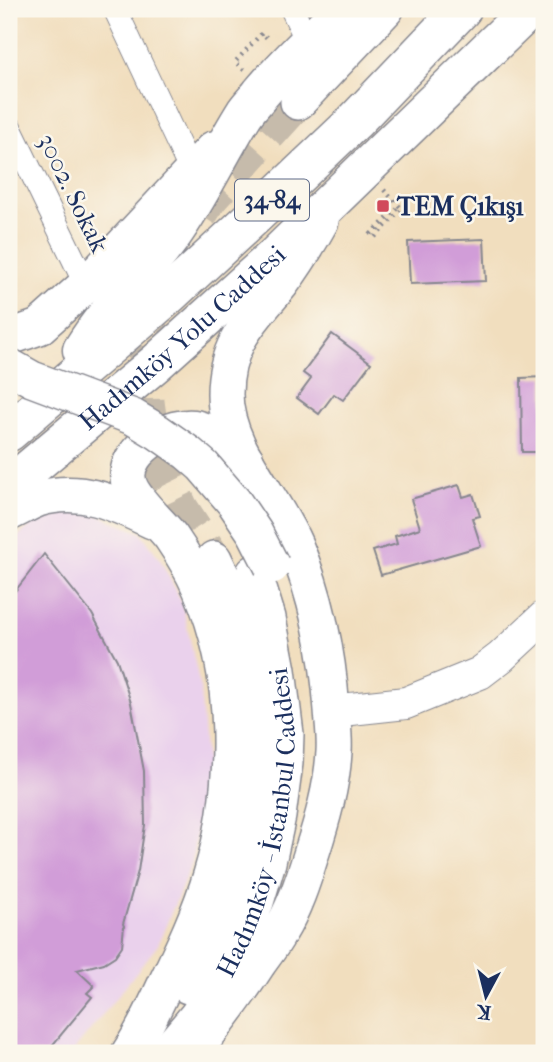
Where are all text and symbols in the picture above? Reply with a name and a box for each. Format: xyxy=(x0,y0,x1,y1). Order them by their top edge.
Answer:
street label: 3002. Sokak xyxy=(31,128,115,258)
road number: 34-84 xyxy=(235,180,309,220)
place label: TEM Çıkışı xyxy=(396,191,524,223)
marker: TEM Çıkışı xyxy=(375,198,391,214)
street label: Hadımköy Yolu Caddesi xyxy=(72,239,292,436)
street label: Hadımköy - İstanbul Caddesi xyxy=(210,666,302,982)
north arrow xyxy=(452,960,522,1030)
text: K xyxy=(475,1000,492,1024)

